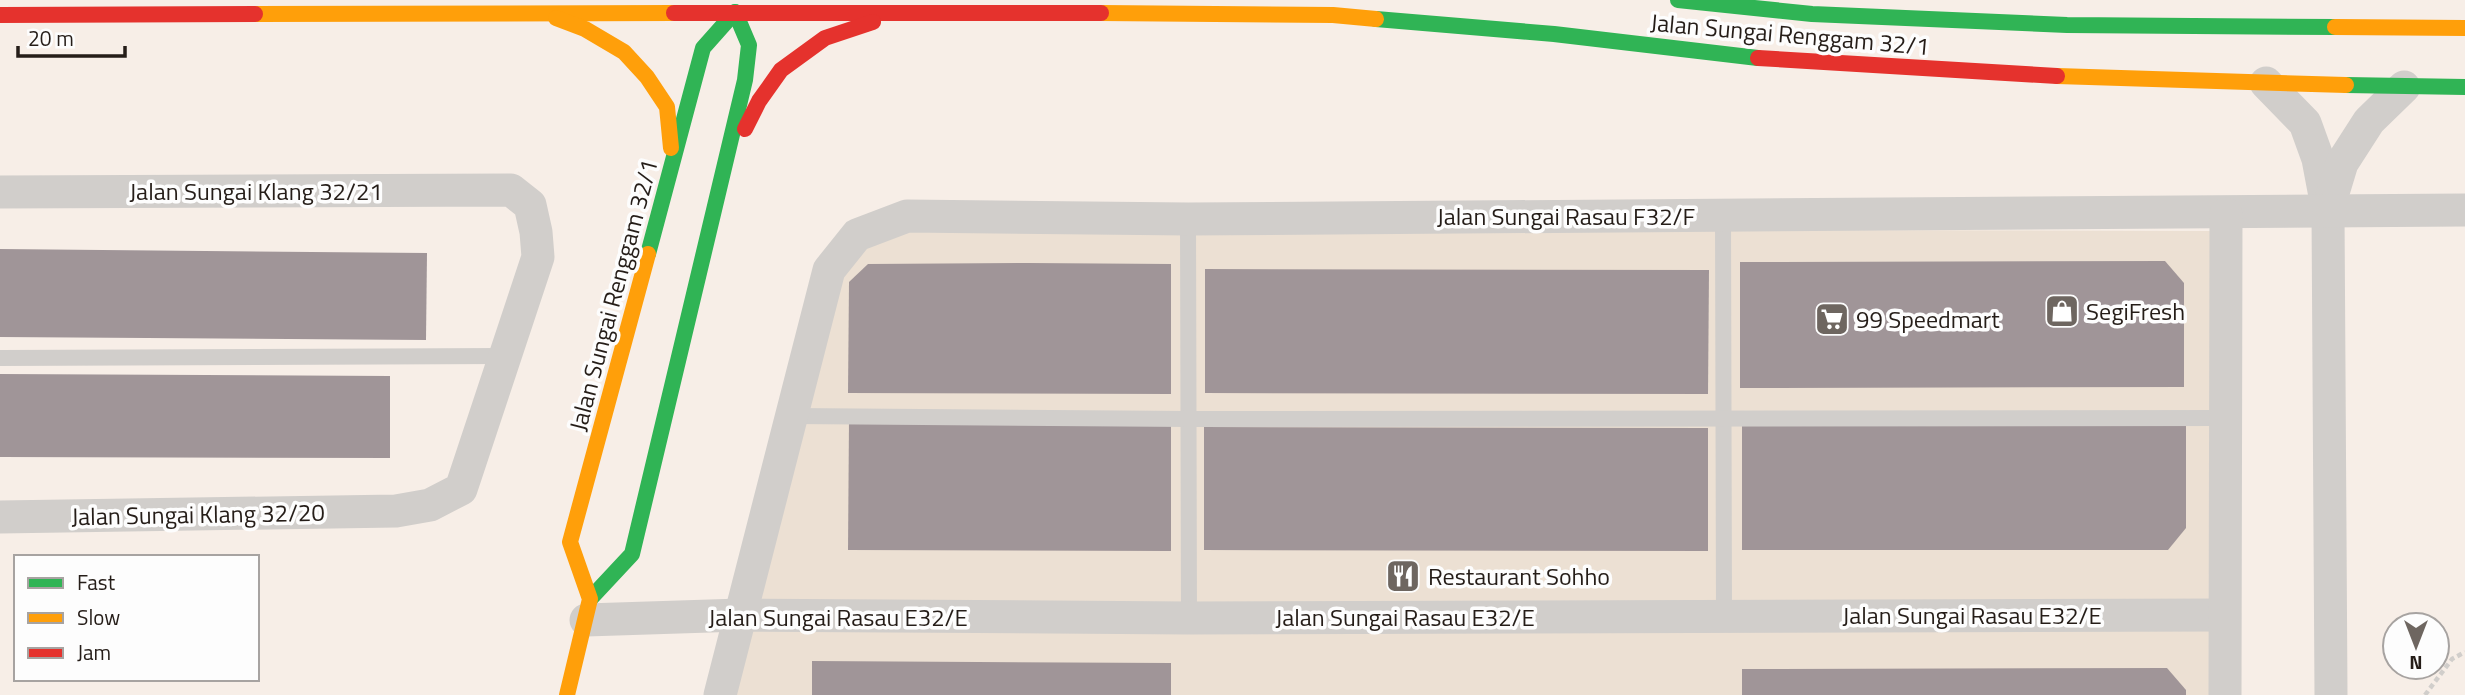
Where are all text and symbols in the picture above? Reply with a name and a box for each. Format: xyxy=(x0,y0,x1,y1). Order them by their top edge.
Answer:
street label: Jalan Sungai Renggam 32/1 xyxy=(1649,4,1931,64)
scale bar xyxy=(18,14,124,58)
text: 20 m xyxy=(28,22,74,54)
street label: Jalan Sungai Renggam 32/1 xyxy=(559,155,667,435)
street label: Jalan Sungai Klang 32/21 xyxy=(129,173,383,209)
street label: Jalan Sungai Rasau F32/F xyxy=(1437,198,1695,234)
shop icon: SegiFresh xyxy=(2043,292,2081,330)
place label: SegiFresh xyxy=(2086,293,2185,329)
supermarket icon: 99 Speedmart xyxy=(1813,300,1851,338)
place label: 99 Speedmart xyxy=(1856,301,2000,337)
street label: Jalan Sungai Klang 32/20 xyxy=(71,494,325,534)
legend xyxy=(14,555,259,681)
restaurant icon: Restaurant Sohho xyxy=(1384,557,1422,595)
place label: Restaurant Sohho xyxy=(1428,558,1610,594)
text: Fast xyxy=(77,566,116,598)
street label: Jalan Sungai Rasau E32/E xyxy=(1842,597,2102,633)
street label: Jalan Sungai Rasau E32/E xyxy=(708,599,968,635)
street label: Jalan Sungai Rasau E32/E xyxy=(1275,599,1535,635)
text: Slow xyxy=(77,601,120,633)
north arrow xyxy=(2381,611,2451,681)
text: Jam xyxy=(77,636,111,668)
text: N xyxy=(2409,649,2423,678)

